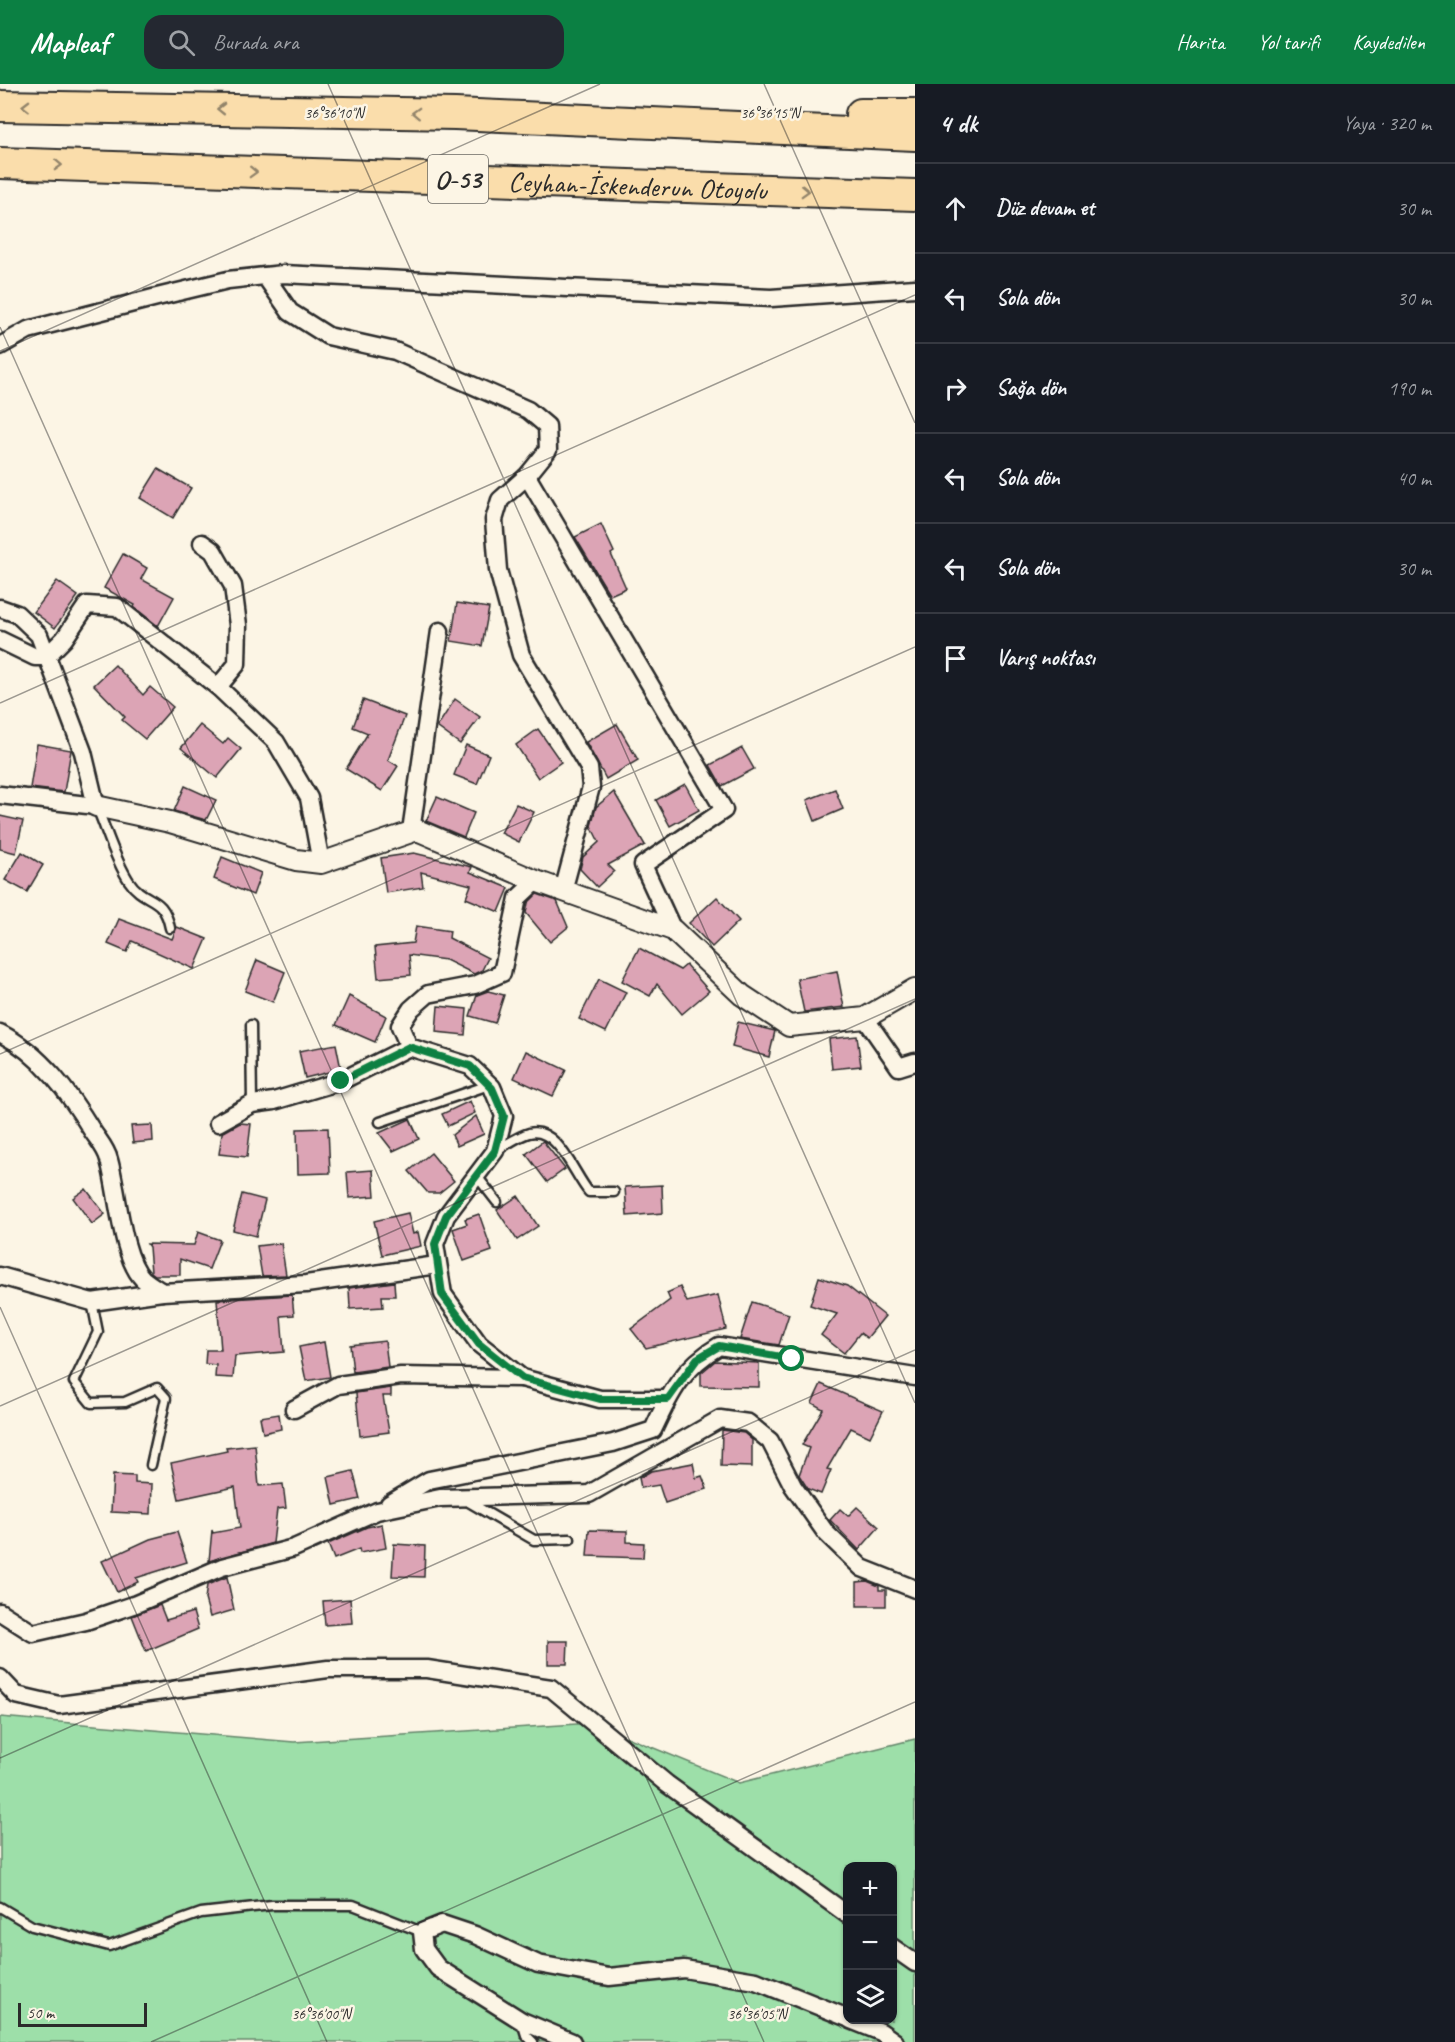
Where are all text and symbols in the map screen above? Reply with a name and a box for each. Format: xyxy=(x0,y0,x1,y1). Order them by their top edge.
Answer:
search box xyxy=(144,15,564,69)
text: Mapleaf xyxy=(30,25,108,60)
icon: search xyxy=(165,26,198,59)
text: Burada ara xyxy=(213,28,299,56)
text: Harita xyxy=(1176,29,1225,55)
text: Yol tarifi xyxy=(1258,29,1319,55)
text: Kaydedilen xyxy=(1352,29,1425,55)
one-way arrow xyxy=(22,100,31,112)
one-way arrow xyxy=(217,103,226,116)
text: 36°36'10"N xyxy=(304,104,367,123)
text: 36°36'15"N xyxy=(740,104,803,123)
one-way arrow xyxy=(412,107,421,119)
text: 4 dk xyxy=(939,107,977,140)
text: Yaya · 320 m xyxy=(1343,111,1431,136)
road number: O-53 xyxy=(428,155,488,203)
one-way arrow xyxy=(54,159,63,172)
street label: Ceyhan-İskenderun Otoyolu xyxy=(508,163,769,207)
one-way arrow xyxy=(249,166,258,178)
one-way arrow xyxy=(801,184,810,197)
icon: ahead xyxy=(939,192,972,225)
text: Düz devam et xyxy=(996,194,1094,222)
text: 30 m xyxy=(1397,196,1431,221)
icon: left xyxy=(939,282,972,315)
text: Sola dön xyxy=(996,284,1060,312)
text: 30 m xyxy=(1397,286,1431,311)
icon: right xyxy=(939,372,972,405)
text: Sağa dön xyxy=(996,374,1066,402)
text: 190 m xyxy=(1388,376,1431,401)
icon: left xyxy=(939,462,972,495)
text: Sola dön xyxy=(996,464,1060,492)
text: 40 m xyxy=(1397,466,1431,491)
icon: left xyxy=(939,552,972,585)
text: Sola dön xyxy=(996,554,1060,582)
text: 30 m xyxy=(1397,556,1431,581)
icon: arrive xyxy=(939,642,972,675)
text: Varış noktası xyxy=(996,644,1095,672)
route end xyxy=(327,1067,353,1093)
route start xyxy=(778,1345,804,1371)
map controls xyxy=(843,1862,897,2024)
button: + xyxy=(843,1862,897,1916)
button: − xyxy=(843,1916,897,1970)
button: layers xyxy=(843,1970,897,2024)
scale bar xyxy=(18,2000,147,2028)
text: 50 m xyxy=(27,2003,54,2023)
text: 36°36'00"N xyxy=(291,2005,354,2024)
text: 36°36'05"N xyxy=(727,2005,790,2024)

